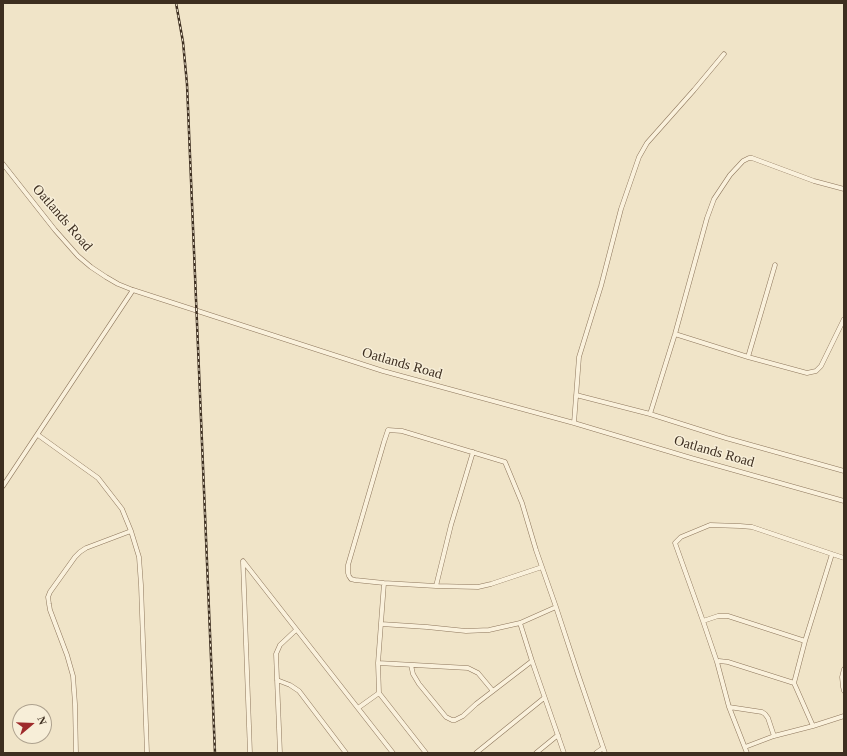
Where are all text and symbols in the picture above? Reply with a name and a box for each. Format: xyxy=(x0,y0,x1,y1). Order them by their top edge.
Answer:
street label: Oatlands Road xyxy=(28,181,96,255)
street label: Oatlands Road xyxy=(360,345,444,383)
street label: Oatlands Road xyxy=(672,433,756,471)
north arrow xyxy=(12,704,52,744)
text: N xyxy=(35,715,49,726)

